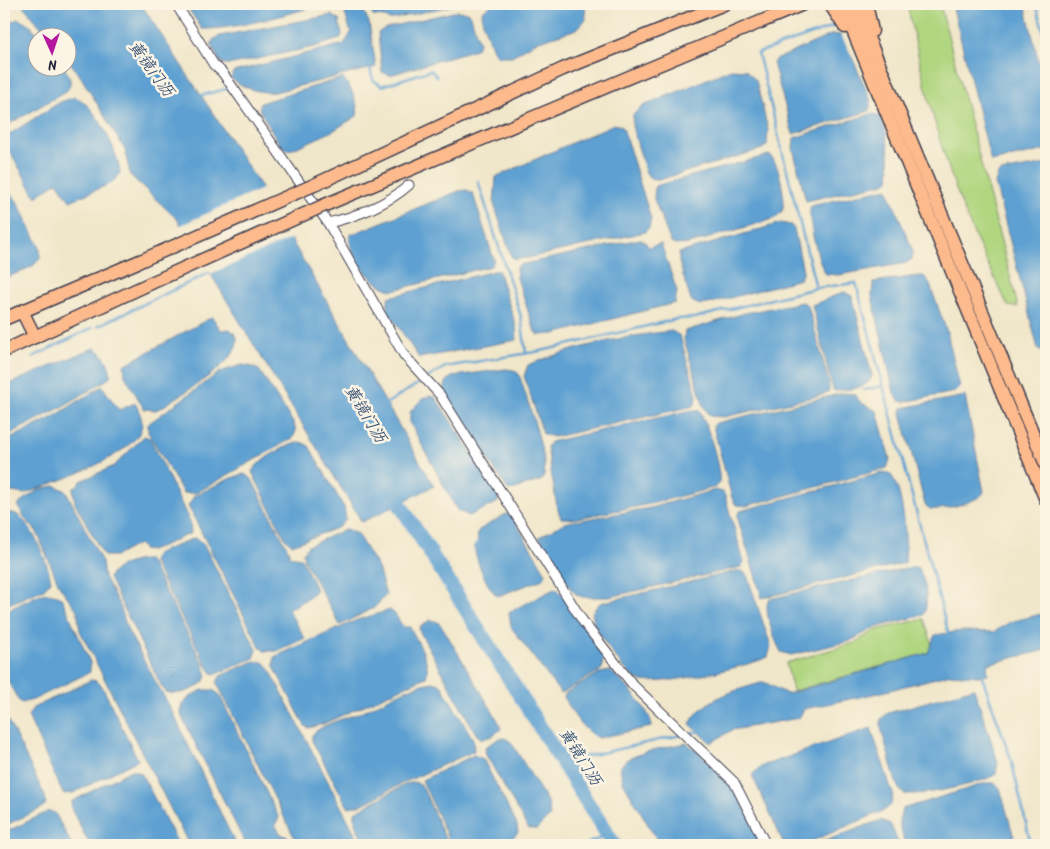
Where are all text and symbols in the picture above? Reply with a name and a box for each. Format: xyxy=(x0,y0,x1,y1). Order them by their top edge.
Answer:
north arrow xyxy=(28,28,78,78)
water label: 黄镜门沥 xyxy=(122,36,181,104)
text: N xyxy=(47,53,58,75)
water label: 黄镜门沥 xyxy=(338,380,393,450)
water label: 黄镜门沥 xyxy=(552,723,609,792)

